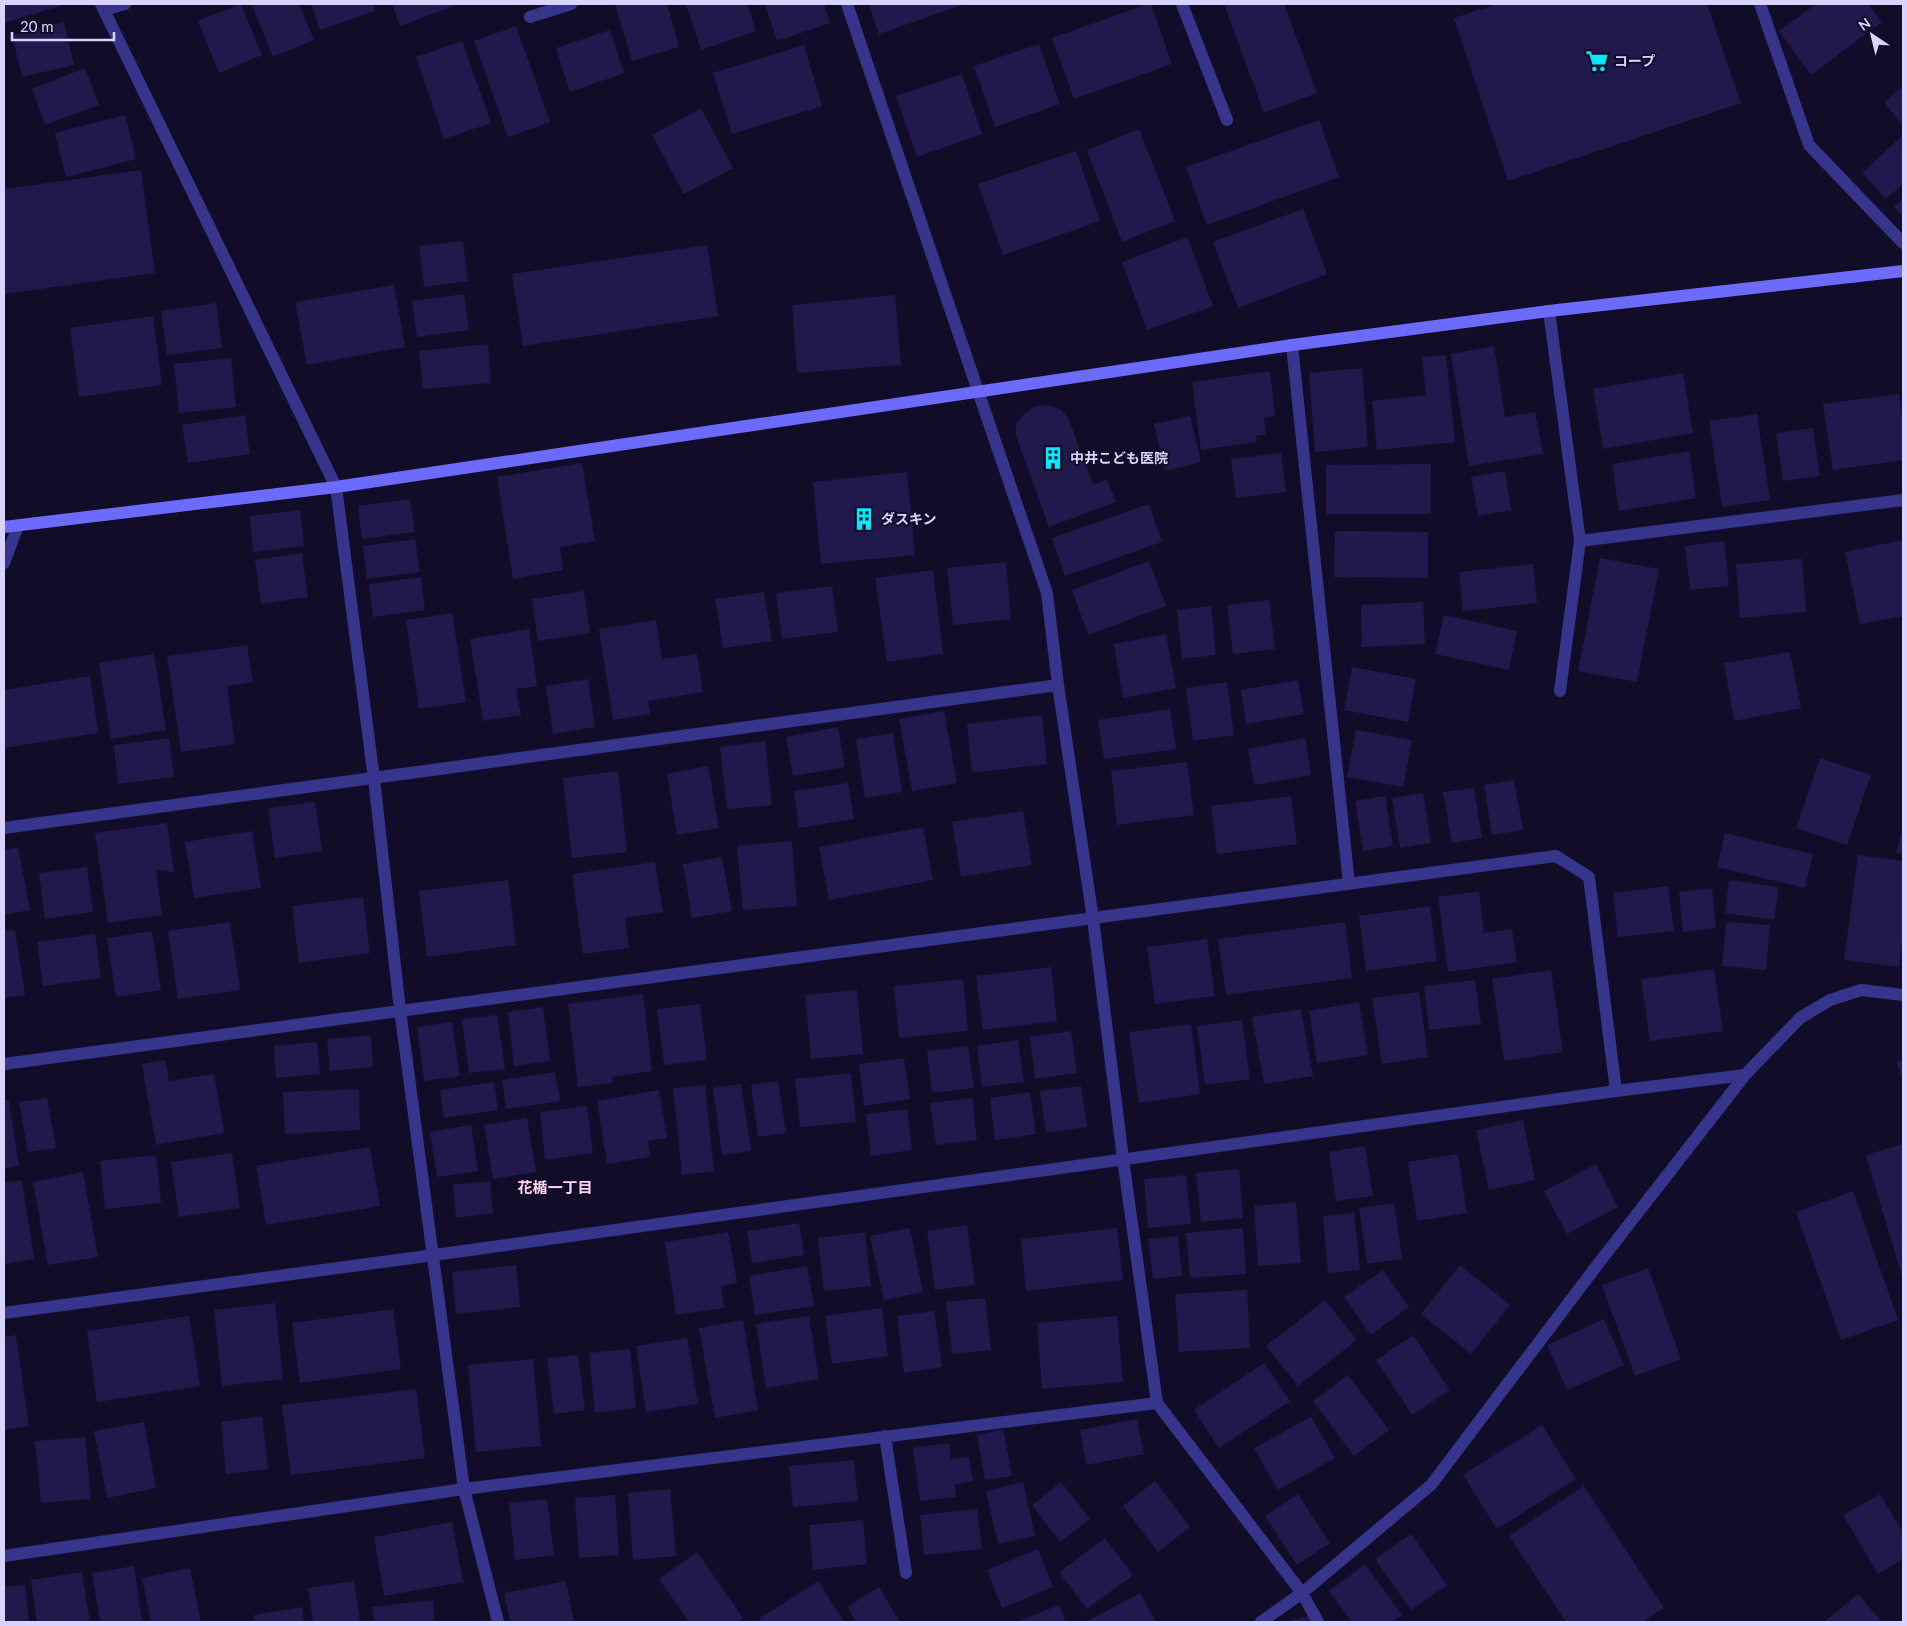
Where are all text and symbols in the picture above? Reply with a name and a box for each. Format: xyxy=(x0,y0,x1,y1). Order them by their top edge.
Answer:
scale bar xyxy=(12,10,115,42)
north arrow xyxy=(1847,10,1897,60)
text: N xyxy=(1855,14,1874,34)
text: 20 m xyxy=(20,17,54,35)
supermarket icon: コープ xyxy=(1584,48,1610,74)
place label: コープ xyxy=(1614,52,1655,69)
building icon: 中井こども医院 xyxy=(1040,445,1066,471)
place label: 中井こども医院 xyxy=(1070,449,1168,466)
building icon: ダスキン xyxy=(851,506,877,532)
place label: ダスキン xyxy=(881,510,937,527)
district label: 花楯一丁目 xyxy=(517,1178,593,1196)

